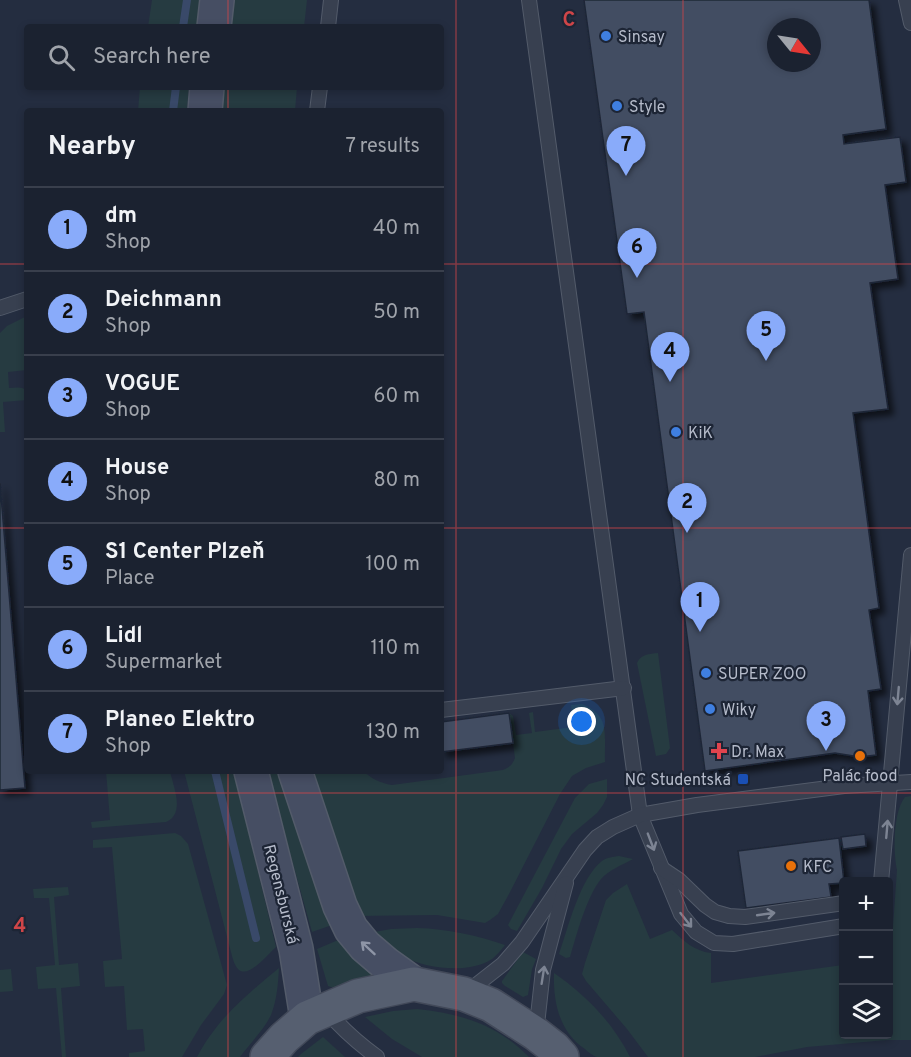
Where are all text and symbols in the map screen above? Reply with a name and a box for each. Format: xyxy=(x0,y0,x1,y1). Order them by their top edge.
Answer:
text: C xyxy=(563,8,575,34)
north arrow xyxy=(767,18,821,72)
search box xyxy=(24,24,444,90)
place label: Sinsay xyxy=(618,28,665,48)
marker: Sinsay xyxy=(599,29,613,43)
icon: search xyxy=(45,41,78,74)
text: Search here xyxy=(93,44,211,71)
place label: Style xyxy=(629,98,665,118)
marker: Style xyxy=(610,99,624,113)
pin: 7 xyxy=(606,126,646,176)
text: Nearby xyxy=(48,131,136,164)
text: 7 results xyxy=(345,134,420,160)
text: dm xyxy=(105,203,137,230)
text: 1 xyxy=(64,216,72,242)
text: 40 m xyxy=(373,216,420,242)
pin: 6 xyxy=(618,228,656,278)
text: Shop xyxy=(105,230,151,256)
text: Deichmann xyxy=(105,287,222,314)
text: 2 xyxy=(61,300,74,326)
text: 50 m xyxy=(373,300,420,326)
pin: 5 xyxy=(746,312,786,361)
text: Shop xyxy=(105,314,151,340)
pin: 4 xyxy=(650,332,690,382)
text: VOGUE xyxy=(105,371,180,398)
text: 3 xyxy=(62,384,74,410)
text: 60 m xyxy=(374,384,420,410)
text: Shop xyxy=(105,398,151,424)
place label: KiK xyxy=(688,424,713,444)
marker: KiK xyxy=(669,425,683,439)
text: House xyxy=(105,455,169,482)
text: 4 xyxy=(61,468,74,494)
text: 80 m xyxy=(374,468,420,494)
text: Shop xyxy=(105,482,151,508)
pin: 2 xyxy=(668,484,706,533)
text: S1 Center Plzeň xyxy=(105,539,265,566)
text: 5 xyxy=(61,552,74,578)
text: 100 m xyxy=(365,552,420,578)
text: Place xyxy=(105,566,155,592)
pin: 1 xyxy=(680,582,720,632)
text: Lidl xyxy=(105,623,143,650)
text: 6 xyxy=(61,636,74,662)
text: 110 m xyxy=(371,636,420,662)
text: Supermarket xyxy=(105,650,222,676)
place label: SUPER ZOO xyxy=(718,665,806,685)
marker: SUPER ZOO xyxy=(699,666,713,680)
one-way arrow xyxy=(892,686,903,706)
place label: Wiky xyxy=(722,701,756,721)
marker: Wiky xyxy=(703,702,717,716)
pin: 3 xyxy=(806,702,846,751)
text: Planeo Elektro xyxy=(105,707,255,734)
your location xyxy=(567,707,596,736)
text: 7 xyxy=(62,720,73,746)
text: 130 m xyxy=(366,720,420,746)
text: Shop xyxy=(105,734,151,760)
place label: Dr. Max xyxy=(731,743,784,763)
marker: Dr. Max xyxy=(712,744,726,758)
marker: Palác food xyxy=(853,749,867,763)
place label: Palác food xyxy=(823,767,897,787)
place label: NC Studentská xyxy=(625,771,731,791)
marker: NC Studentská xyxy=(736,772,750,786)
one-way arrow xyxy=(881,819,892,839)
one-way arrow xyxy=(646,832,657,850)
street label: Regensburská xyxy=(258,843,302,946)
place label: KFC xyxy=(803,858,832,878)
marker: KFC xyxy=(784,859,798,873)
map controls xyxy=(839,877,893,1039)
button: + xyxy=(839,877,893,931)
one-way arrow xyxy=(755,908,775,919)
one-way arrow xyxy=(680,912,693,928)
text: 4 xyxy=(14,914,26,940)
button: − xyxy=(839,931,893,985)
one-way arrow xyxy=(361,941,376,955)
one-way arrow xyxy=(537,966,548,986)
button: layers xyxy=(839,985,893,1039)

